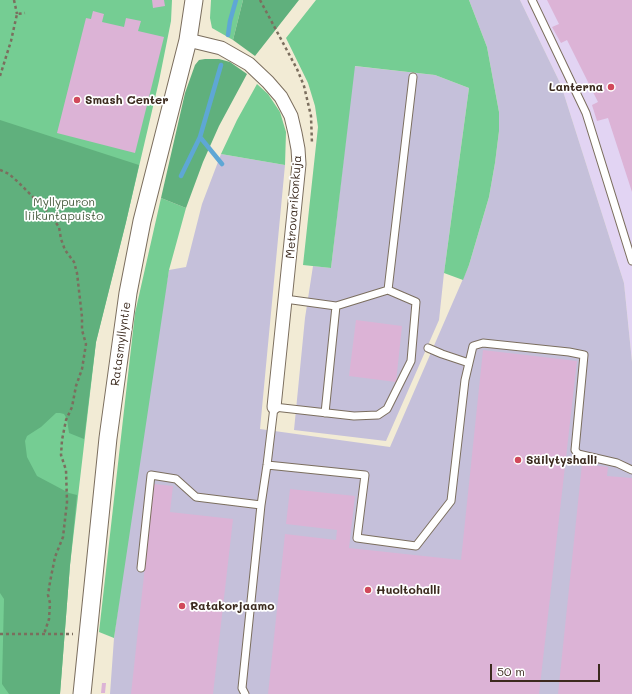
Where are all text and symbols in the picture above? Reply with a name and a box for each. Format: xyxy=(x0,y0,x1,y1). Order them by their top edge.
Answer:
place label: Lanterna xyxy=(549,80,603,94)
marker: Lanterna xyxy=(606,82,616,92)
place label: Smash Center xyxy=(85,93,168,107)
marker: Smash Center xyxy=(72,95,82,105)
street label: Metrovarikonkuja xyxy=(283,155,305,259)
park label: Myllypuron liikuntapuisto xyxy=(25,195,103,223)
street label: Ratasmyllyntie xyxy=(108,301,134,387)
place label: Säilytyshalli xyxy=(526,453,597,467)
marker: Säilytyshalli xyxy=(513,455,523,465)
place label: Huoltohalli xyxy=(376,583,441,597)
marker: Huoltohalli xyxy=(363,585,373,595)
place label: Ratakorjaamo xyxy=(190,599,274,613)
marker: Ratakorjaamo xyxy=(177,601,187,611)
scale bar xyxy=(492,656,602,682)
text: 50 m xyxy=(497,663,525,679)

